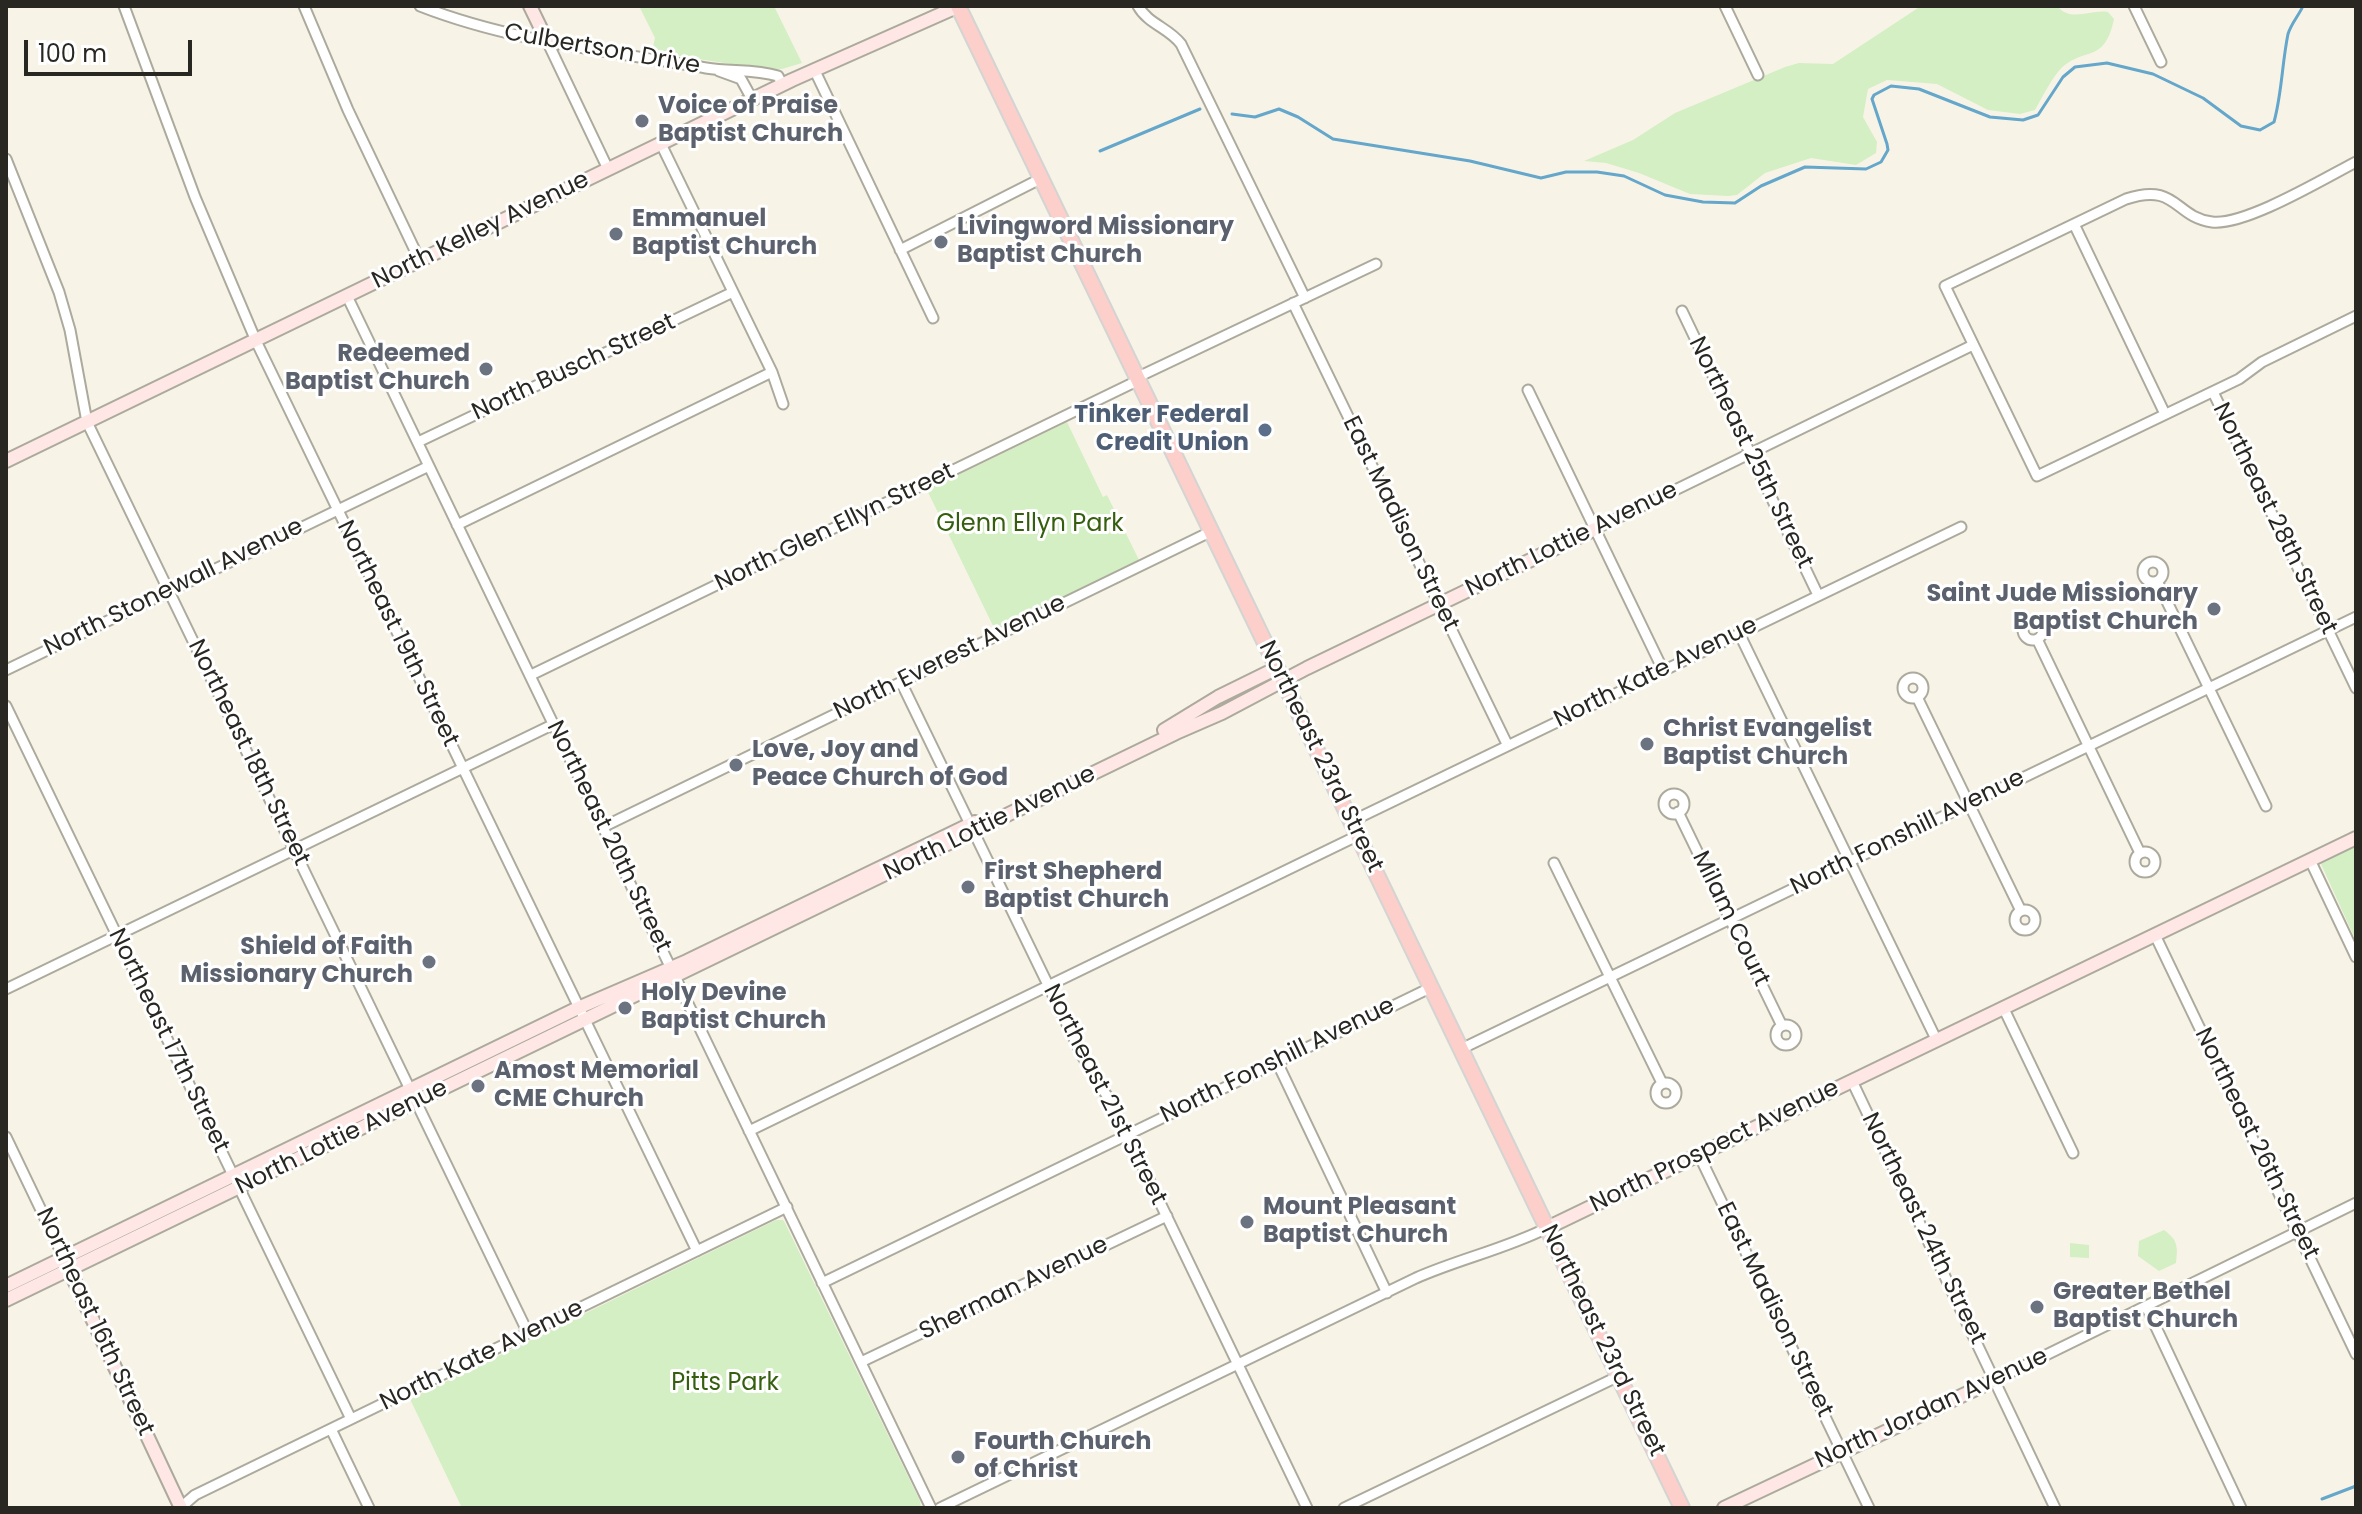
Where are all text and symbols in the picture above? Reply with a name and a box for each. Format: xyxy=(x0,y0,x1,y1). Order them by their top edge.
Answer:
street label: Culbertson Drive xyxy=(502,19,702,81)
scale bar xyxy=(28,24,196,74)
text: 100 m xyxy=(38,37,107,70)
place label: Voice of Praise Baptist Church xyxy=(658,93,843,149)
marker: Voice of Praise Baptist Church xyxy=(633,112,651,130)
street label: North Kelley Avenue xyxy=(368,166,594,296)
place label: Emmanuel Baptist Church xyxy=(632,206,817,262)
place label: Livingword Missionary Baptist Church xyxy=(957,214,1234,270)
marker: Emmanuel Baptist Church xyxy=(607,225,625,243)
marker: Livingword Missionary Baptist Church xyxy=(932,233,950,251)
street label: North Busch Street xyxy=(468,308,680,428)
street label: Northeast 25th Street xyxy=(1681,333,1819,573)
place label: Redeemed Baptist Church xyxy=(285,341,470,397)
marker: Redeemed Baptist Church xyxy=(477,360,495,378)
street label: Northeast 28th Street xyxy=(2205,399,2343,639)
place label: Tinker Federal Credit Union xyxy=(1074,402,1249,458)
street label: East Madison Street xyxy=(1336,412,1464,636)
marker: Tinker Federal Credit Union xyxy=(1256,421,1274,439)
street label: North Glen Ellyn Street xyxy=(711,458,959,598)
street label: North Lottie Avenue xyxy=(1461,476,1683,604)
park label: Glenn Ellyn Park xyxy=(936,511,1124,539)
street label: North Stonewall Avenue xyxy=(40,513,308,663)
street label: Northeast 19th Street xyxy=(330,516,464,752)
place label: Saint Jude Missionary Baptist Church xyxy=(1926,581,2198,637)
street label: North Everest Avenue xyxy=(830,589,1070,727)
marker: Saint Jude Missionary Baptist Church xyxy=(2205,600,2223,618)
street label: North Kate Avenue xyxy=(1550,611,1762,735)
street label: Northeast 18th Street xyxy=(181,635,315,871)
street label: Northeast 23rd Street xyxy=(1251,637,1389,877)
place label: Christ Evangelist Baptist Church xyxy=(1663,716,1872,772)
street label: Northeast 20th Street xyxy=(539,717,677,957)
marker: Christ Evangelist Baptist Church xyxy=(1638,735,1656,753)
place label: Love, Joy and Peace Church of God xyxy=(752,737,1008,793)
marker: Love, Joy and Peace Church of God xyxy=(727,756,745,774)
street label: North Lottie Avenue xyxy=(879,760,1101,888)
street label: North Fonshill Avenue xyxy=(1786,764,2030,902)
street label: Milam Court xyxy=(1685,847,1775,991)
place label: First Shepherd Baptist Church xyxy=(984,859,1169,915)
marker: First Shepherd Baptist Church xyxy=(959,878,977,896)
street label: Northeast 17th Street xyxy=(101,924,235,1158)
place label: Shield of Faith Missionary Church xyxy=(180,934,413,990)
marker: Shield of Faith Missionary Church xyxy=(420,953,438,971)
place label: Holy Devine Baptist Church xyxy=(641,980,826,1036)
street label: Northeast 21st Street xyxy=(1036,980,1172,1210)
street label: North Fonshill Avenue xyxy=(1156,992,1400,1130)
marker: Holy Devine Baptist Church xyxy=(616,999,634,1017)
street label: Northeast 26th Street xyxy=(2187,1024,2325,1264)
place label: Amost Memorial CME Church xyxy=(494,1058,699,1114)
street label: North Lottie Avenue xyxy=(231,1074,453,1202)
street label: North Prospect Avenue xyxy=(1586,1074,1844,1220)
marker: Amost Memorial CME Church xyxy=(469,1077,487,1095)
street label: Northeast 24th Street xyxy=(1854,1109,1992,1349)
place label: Mount Pleasant Baptist Church xyxy=(1263,1194,1456,1250)
street label: East Madison Street xyxy=(1710,1198,1838,1422)
street label: Northeast 16th Street xyxy=(29,1204,159,1440)
marker: Mount Pleasant Baptist Church xyxy=(1238,1213,1256,1231)
street label: Northeast 23rd Street xyxy=(1533,1221,1671,1461)
street label: Sherman Avenue xyxy=(915,1231,1113,1347)
place label: Greater Bethel Baptist Church xyxy=(2053,1279,2238,1335)
street label: North Kate Avenue xyxy=(376,1294,588,1418)
marker: Greater Bethel Baptist Church xyxy=(2028,1298,2046,1316)
street label: North Jordan Avenue xyxy=(1811,1342,2053,1476)
park label: Pitts Park xyxy=(671,1370,779,1398)
place label: Fourth Church of Christ xyxy=(974,1429,1151,1485)
marker: Fourth Church of Christ xyxy=(949,1448,967,1466)

